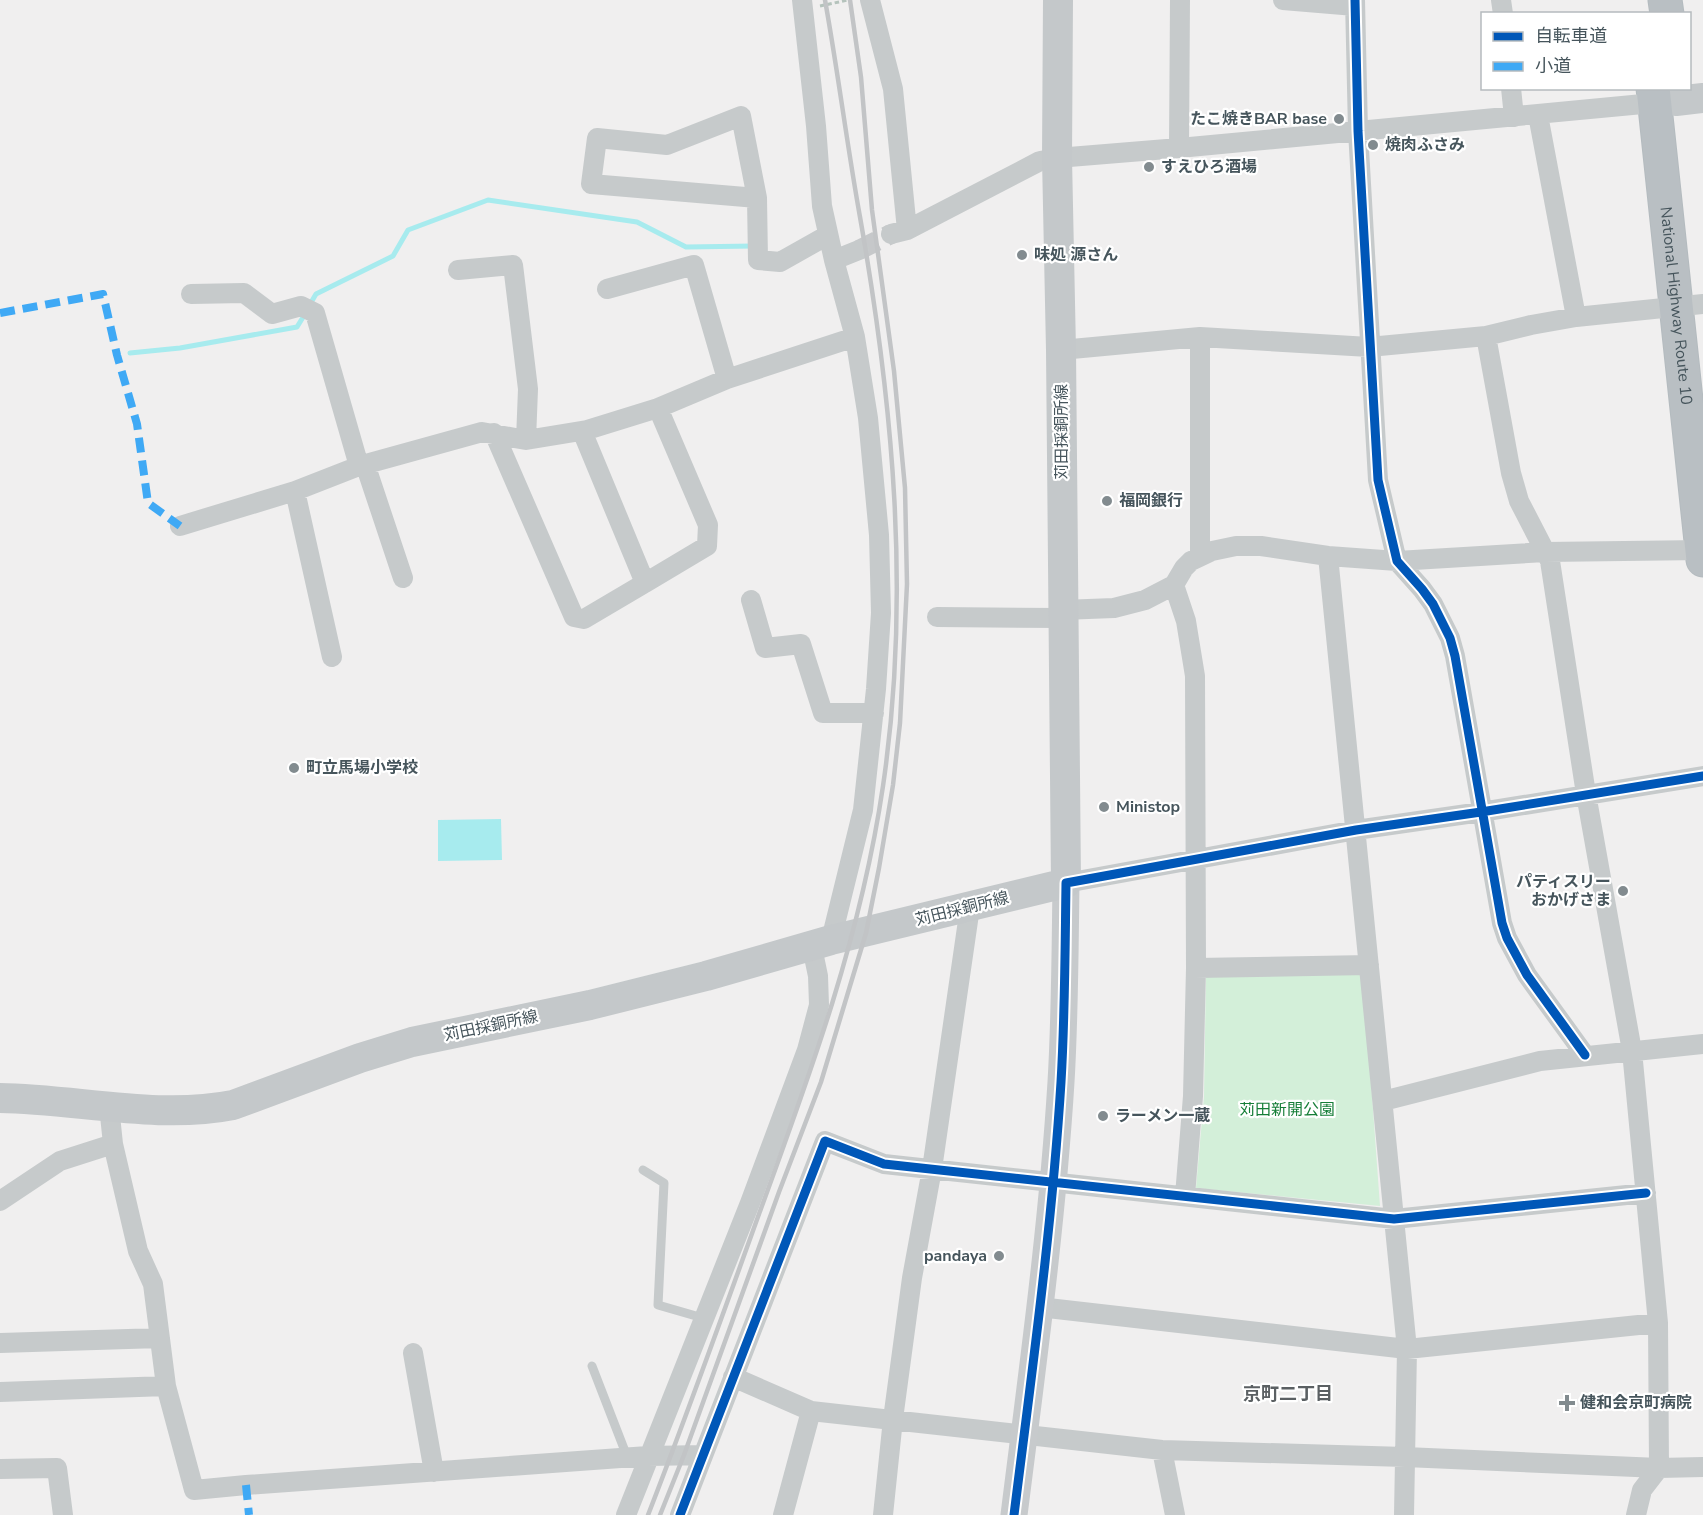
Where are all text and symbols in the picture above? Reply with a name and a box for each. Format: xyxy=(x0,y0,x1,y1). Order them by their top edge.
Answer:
legend xyxy=(1481,12,1691,90)
text: 自転車道 xyxy=(1535,24,1607,48)
text: 小道 xyxy=(1535,54,1571,78)
place label: たこ焼きBAR base xyxy=(1190,108,1327,130)
marker: たこ焼きBAR base xyxy=(1332,112,1346,126)
place label: 焼肉ふさみ xyxy=(1385,134,1465,156)
marker: 焼肉ふさみ xyxy=(1366,138,1380,152)
place label: すえひろ酒場 xyxy=(1161,156,1257,178)
marker: すえひろ酒場 xyxy=(1142,160,1156,174)
street label: National Highway Route 10 xyxy=(1655,206,1698,406)
place label: 味処 源さん xyxy=(1034,244,1118,266)
marker: 味処 源さん xyxy=(1015,248,1029,262)
street label: 苅田採銅所線 xyxy=(1051,384,1073,480)
place label: 福岡銀行 xyxy=(1119,490,1183,512)
marker: 福岡銀行 xyxy=(1100,494,1114,508)
place label: 町立馬場小学校 xyxy=(306,757,418,779)
marker: 町立馬場小学校 xyxy=(287,761,301,775)
place label: Ministop xyxy=(1116,796,1180,818)
marker: Ministop xyxy=(1097,800,1111,814)
place label: パティスリー おかげさま xyxy=(1516,871,1611,911)
marker: パティスリー おかげさま xyxy=(1616,884,1630,898)
street label: 苅田採銅所線 xyxy=(913,887,1011,931)
street label: 苅田採銅所線 xyxy=(442,1005,540,1047)
park label: 苅田新開公園 xyxy=(1239,1099,1335,1121)
place label: ラーメン一蔵 xyxy=(1115,1105,1210,1127)
marker: ラーメン一蔵 xyxy=(1096,1109,1110,1123)
place label: pandaya xyxy=(924,1245,987,1267)
marker: pandaya xyxy=(992,1249,1006,1263)
district label: 京町二丁目 xyxy=(1243,1382,1333,1406)
place label: 健和会京町病院 xyxy=(1580,1392,1692,1414)
marker: 健和会京町病院 xyxy=(1558,1394,1576,1412)

